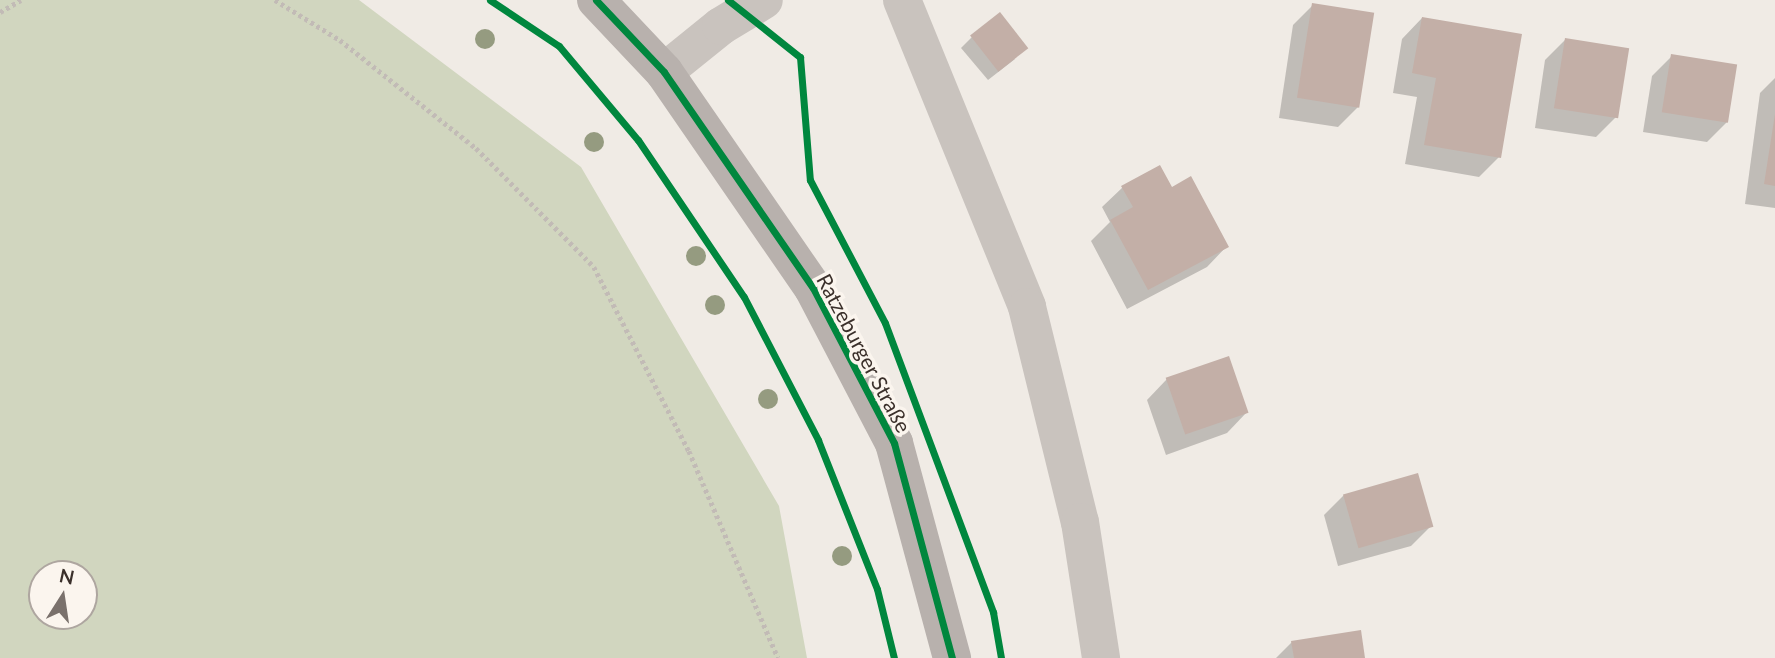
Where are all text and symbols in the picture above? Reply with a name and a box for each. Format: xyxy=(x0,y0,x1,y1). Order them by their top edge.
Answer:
street label: Ratzeburger Straße xyxy=(811,269,917,437)
north arrow xyxy=(28,560,98,630)
text: N xyxy=(57,563,77,589)

